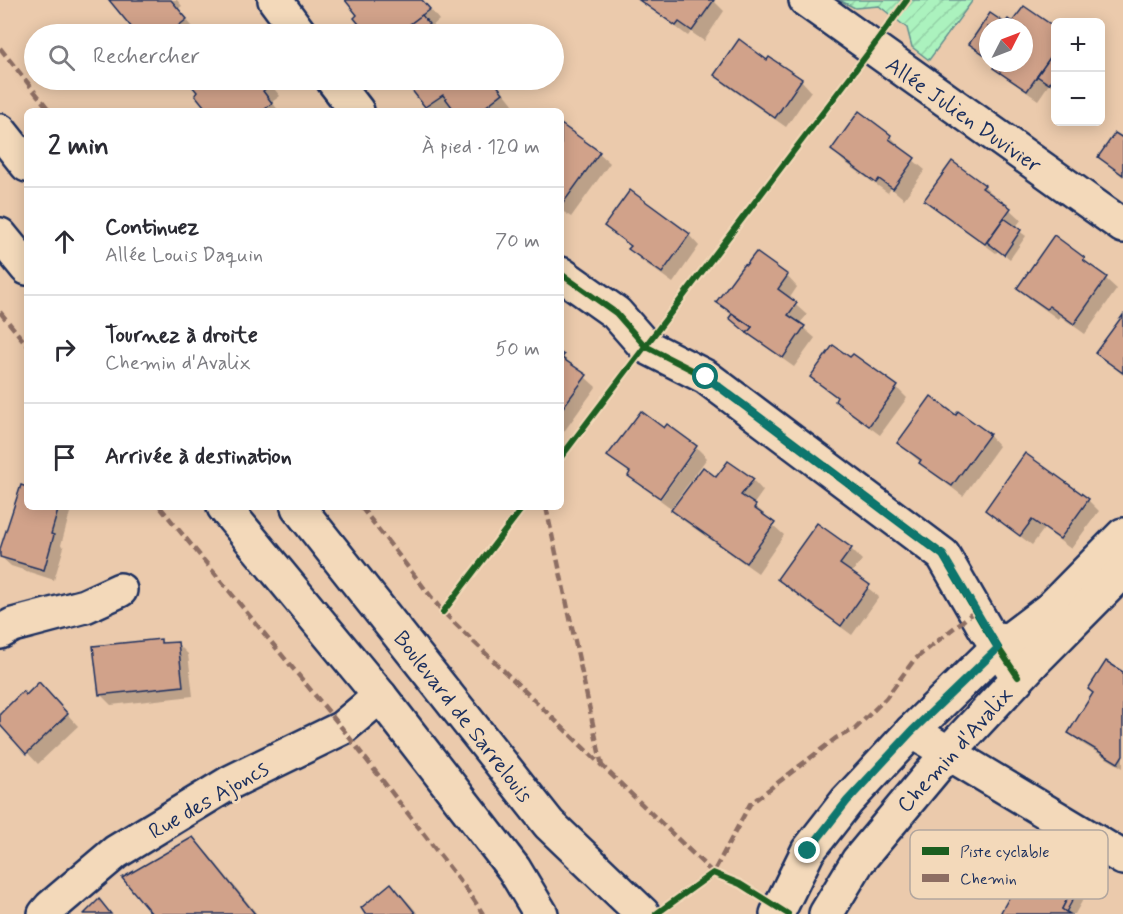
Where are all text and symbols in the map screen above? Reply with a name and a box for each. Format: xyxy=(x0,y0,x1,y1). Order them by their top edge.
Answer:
north arrow xyxy=(979,18,1033,72)
map controls xyxy=(1051,18,1105,126)
button: + xyxy=(1051,18,1105,72)
search box xyxy=(24,24,564,90)
icon: search xyxy=(45,41,78,74)
text: Rechercher xyxy=(93,43,200,71)
street label: Allée Julien Duvivier xyxy=(880,51,1047,180)
button: − xyxy=(1051,72,1105,126)
text: 2 min xyxy=(48,130,109,164)
text: À pied · 120 m xyxy=(422,134,540,161)
text: Continuez xyxy=(105,214,199,242)
icon: ahead xyxy=(48,225,81,258)
text: 70 m xyxy=(495,228,540,255)
text: Allée Louis Daquin xyxy=(105,242,263,269)
text: Tournez à droite xyxy=(105,322,258,350)
icon: right xyxy=(48,333,81,366)
text: 50 m xyxy=(495,336,540,363)
text: Chemin d'Avalix xyxy=(105,350,251,377)
route start xyxy=(692,363,718,389)
icon: arrive xyxy=(48,441,81,474)
text: Arrivée à destination xyxy=(105,443,292,471)
street label: Boulevard de Sarrelouis xyxy=(387,626,539,809)
street label: Chemin d'Avalix xyxy=(892,681,1020,819)
street label: Rue des Ajoncs xyxy=(144,755,274,846)
legend xyxy=(910,830,1108,899)
route end xyxy=(794,837,820,863)
text: Piste cyclable xyxy=(960,842,1049,863)
text: Chemin xyxy=(960,869,1017,890)

